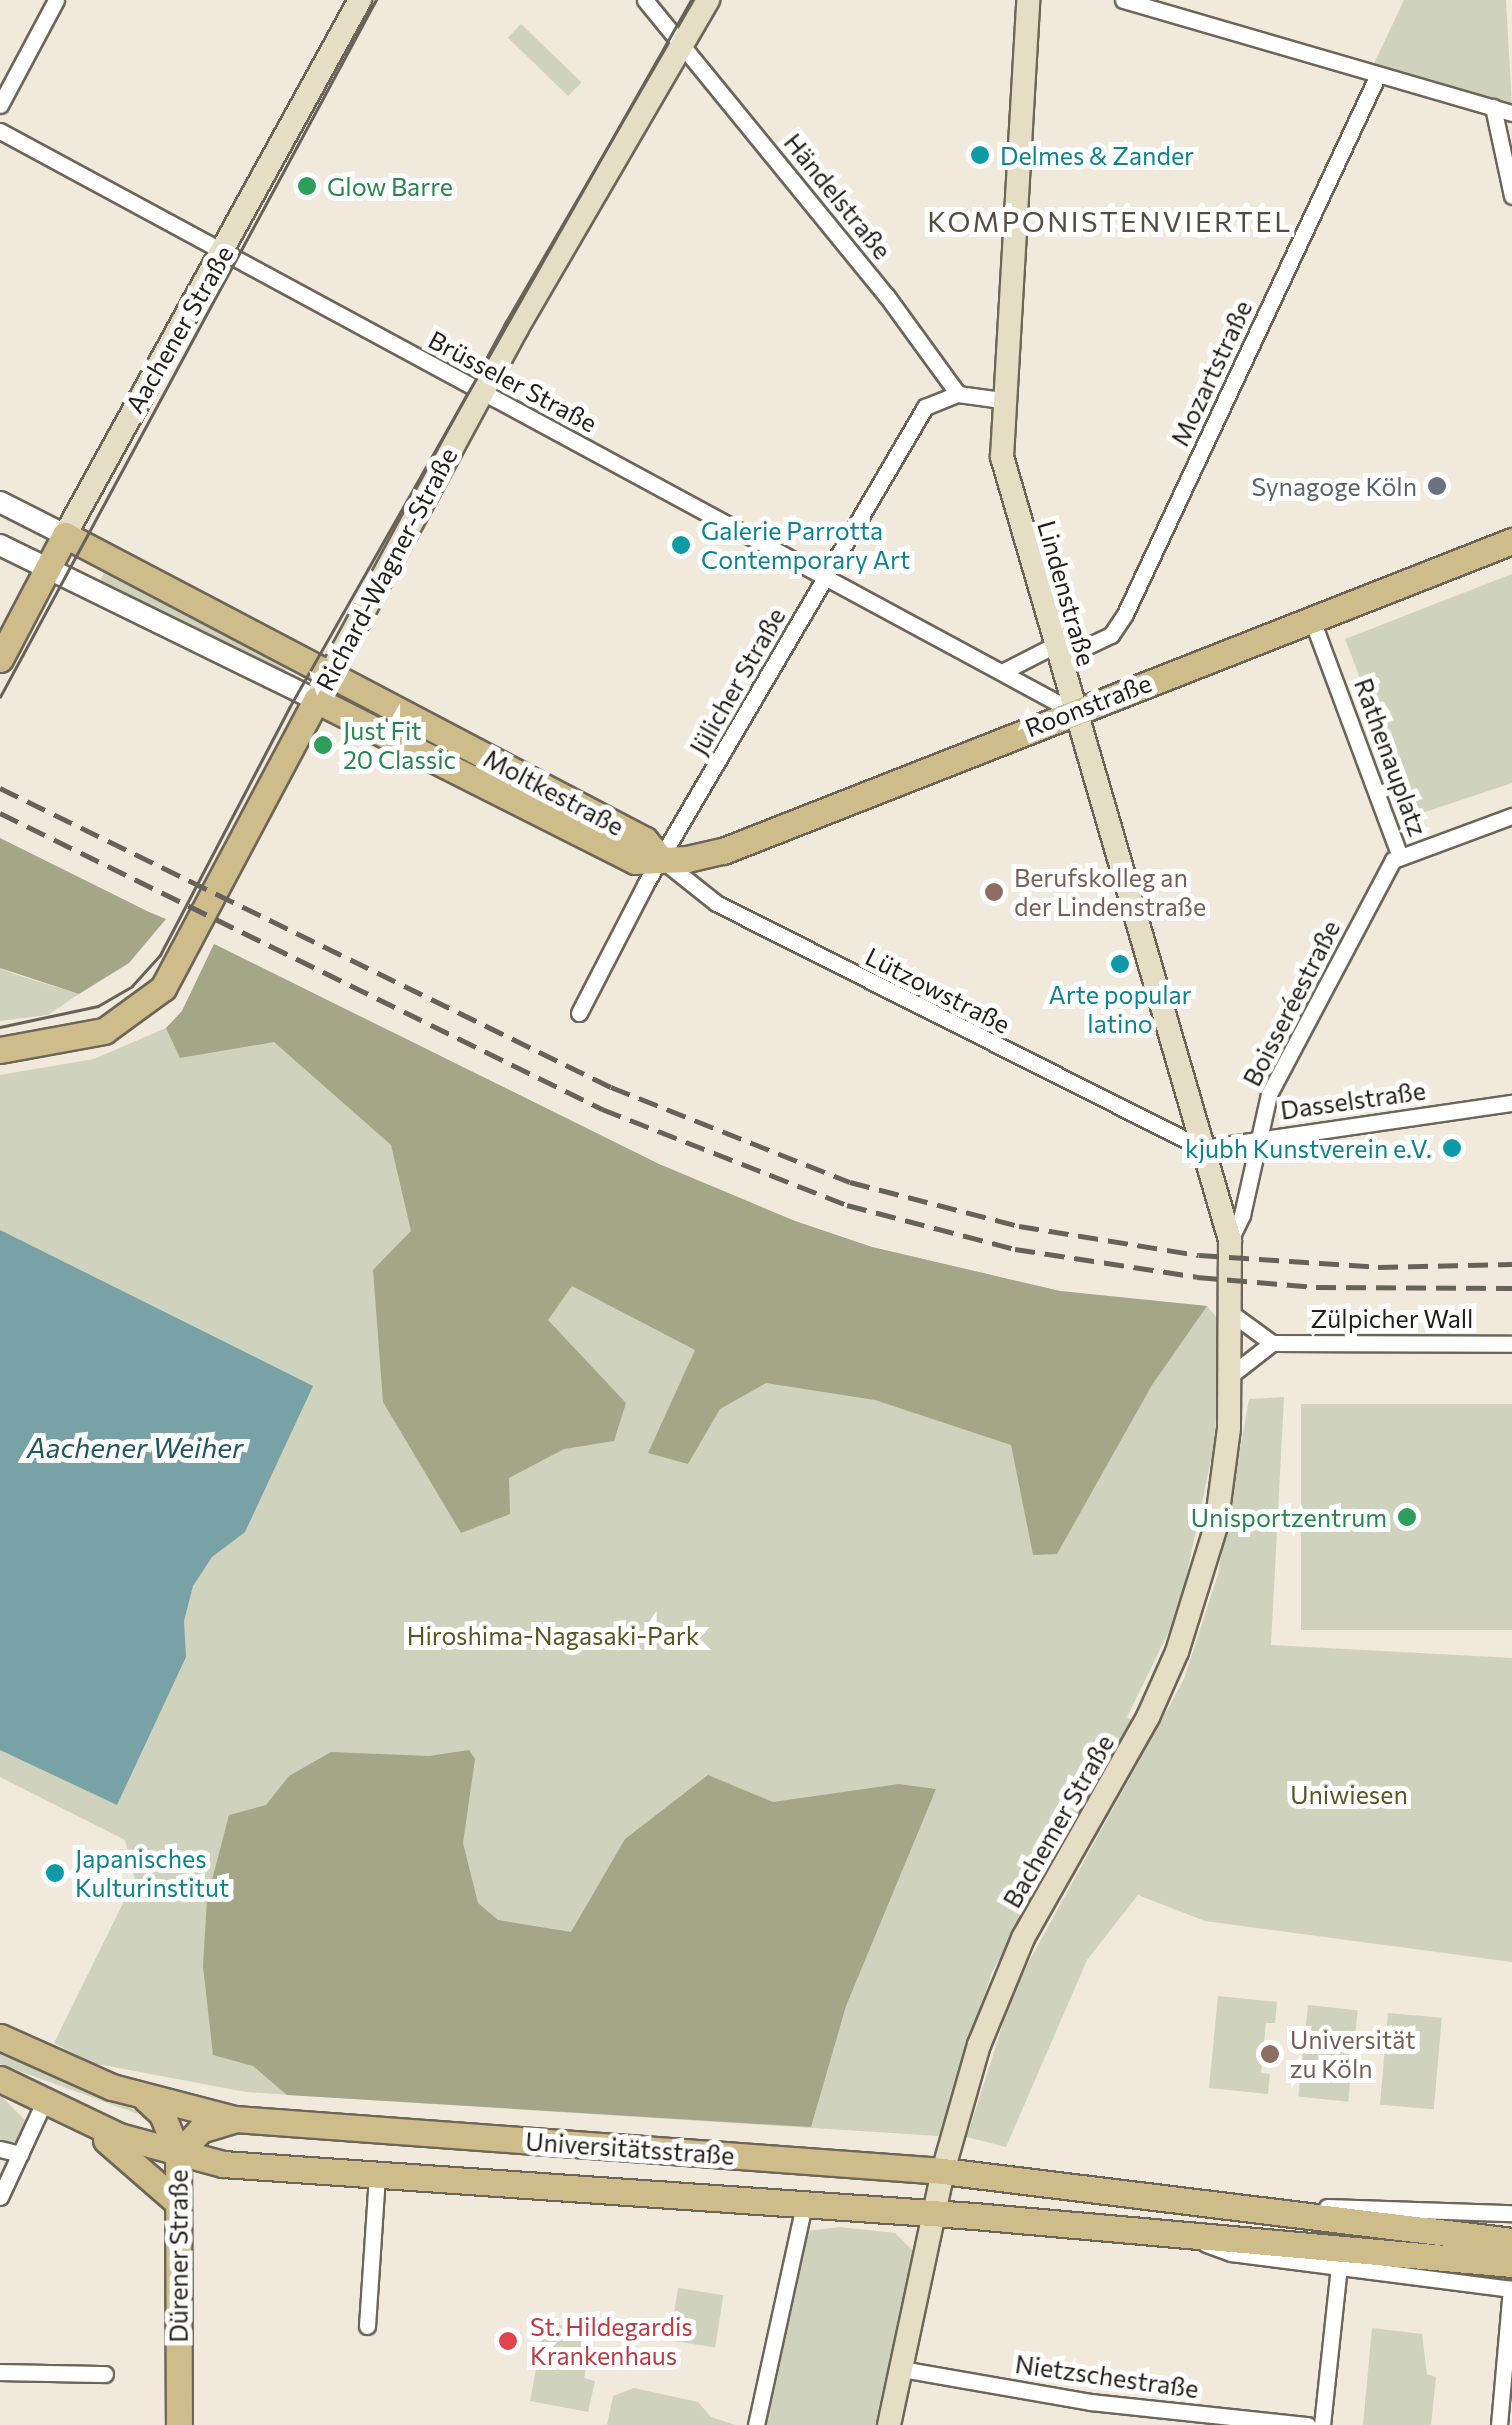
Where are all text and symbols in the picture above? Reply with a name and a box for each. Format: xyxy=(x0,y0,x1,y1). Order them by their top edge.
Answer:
street label: Händelstraße xyxy=(778,127,898,265)
place label: Delmes & Zander xyxy=(1000,140,1194,170)
marker: Delmes & Zander xyxy=(969,144,991,166)
place label: Glow Barre xyxy=(327,171,453,201)
marker: Glow Barre xyxy=(296,175,318,197)
district label: KOMPONISTENVIERTEL xyxy=(927,204,1293,238)
street label: Aachener Straße xyxy=(119,240,239,418)
street label: Mozartstraße xyxy=(1164,295,1258,451)
street label: Brüsseler Straße xyxy=(424,324,602,438)
street label: Richard-Wagner-Straße xyxy=(309,442,463,696)
place label: Synagoge Köln xyxy=(1252,471,1417,501)
marker: Synagoge Köln xyxy=(1426,475,1448,497)
place label: Galerie Parrotta Contemporary Art xyxy=(701,516,910,575)
street label: Lindenstraße xyxy=(1032,517,1102,669)
marker: Galerie Parrotta Contemporary Art xyxy=(670,534,692,556)
street label: Jülicher Straße xyxy=(683,602,791,760)
street label: Roonstraße xyxy=(1021,667,1155,743)
street label: Rathenauplatz xyxy=(1349,674,1433,840)
place label: Just Fit 20 Classic xyxy=(343,716,456,775)
marker: Just Fit 20 Classic xyxy=(312,734,334,756)
street label: Moltkestraße xyxy=(479,743,629,841)
place label: Berufskolleg an der Lindenstraße xyxy=(1014,863,1206,922)
marker: Berufskolleg an der Lindenstraße xyxy=(983,881,1005,903)
street label: Boisseréestraße xyxy=(1236,915,1346,1091)
street label: Lützowstraße xyxy=(861,941,1015,1039)
marker: Arte popular latino xyxy=(1109,953,1131,975)
place label: Arte popular latino xyxy=(1048,980,1192,1039)
street label: Dasselstraße xyxy=(1278,1075,1428,1125)
place label: kjubh Kunstverein e.V. xyxy=(1185,1133,1432,1163)
marker: kjubh Kunstverein e.V. xyxy=(1441,1137,1463,1159)
street label: Zülpicher Wall xyxy=(1311,1303,1473,1333)
water label: Aachener Weiher xyxy=(27,1430,243,1464)
place label: Unisportzentrum xyxy=(1191,1502,1387,1532)
marker: Unisportzentrum xyxy=(1396,1506,1418,1528)
park label: Hiroshima-Nagasaki-Park xyxy=(407,1620,699,1650)
street label: Bachemer Straße xyxy=(996,1729,1120,1913)
park label: Uniwiesen xyxy=(1290,1779,1408,1809)
place label: Japanisches Kulturinstitut xyxy=(75,1844,229,1903)
marker: Japanisches Kulturinstitut xyxy=(44,1862,66,1884)
place label: Universität zu Köln xyxy=(1290,2025,1415,2084)
marker: Universität zu Köln xyxy=(1259,2043,1281,2065)
street label: Universitätsstraße xyxy=(524,2126,736,2170)
street label: Dürener Straße xyxy=(163,2169,193,2343)
place label: St. Hildegardis Krankenhaus xyxy=(530,2312,693,2371)
marker: St. Hildegardis Krankenhaus xyxy=(495,2328,521,2354)
street label: Nietzschestraße xyxy=(1013,2348,1201,2404)

